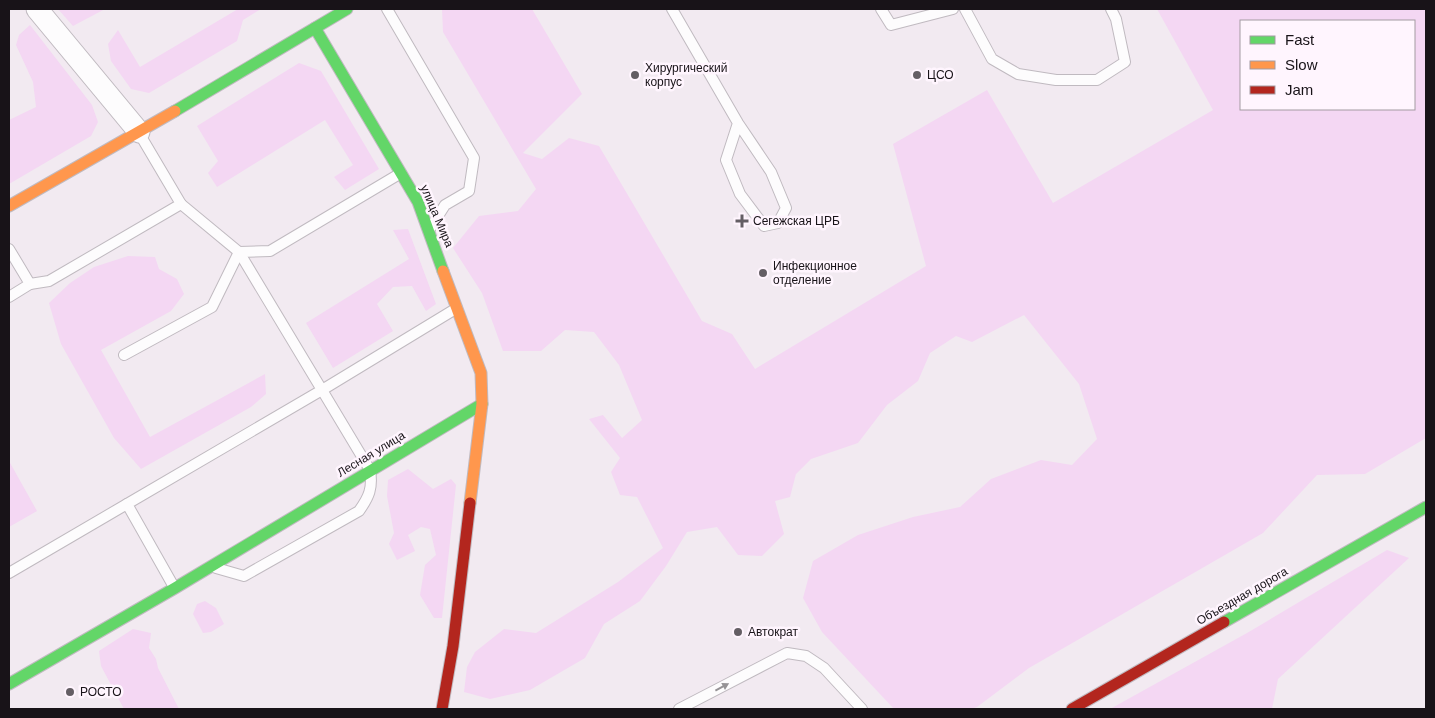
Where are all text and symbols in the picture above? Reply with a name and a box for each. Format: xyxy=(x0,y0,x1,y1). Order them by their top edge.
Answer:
legend xyxy=(1240,20,1415,110)
text: Fast xyxy=(1285,31,1315,48)
text: Slow xyxy=(1285,56,1318,73)
place label: Хирургический корпус xyxy=(645,61,727,89)
place label: ЦСО xyxy=(927,68,954,82)
marker: Хирургический корпус xyxy=(629,69,641,81)
marker: ЦСО xyxy=(911,69,923,81)
text: Jam xyxy=(1285,81,1313,98)
street label: улица Мира xyxy=(418,183,457,250)
marker: Сегежская ЦРБ xyxy=(735,214,749,228)
place label: Сегежская ЦРБ xyxy=(753,214,840,228)
place label: Инфекционное отделение xyxy=(773,259,857,287)
marker: Инфекционное отделение xyxy=(757,267,769,279)
street label: Лесная улица xyxy=(335,428,408,480)
street label: Объездная дорога xyxy=(1194,564,1290,628)
place label: Автократ xyxy=(748,625,798,639)
marker: Автократ xyxy=(732,626,744,638)
one-way arrow xyxy=(715,683,729,691)
place label: РОСТО xyxy=(80,685,121,699)
marker: РОСТО xyxy=(64,686,76,698)

